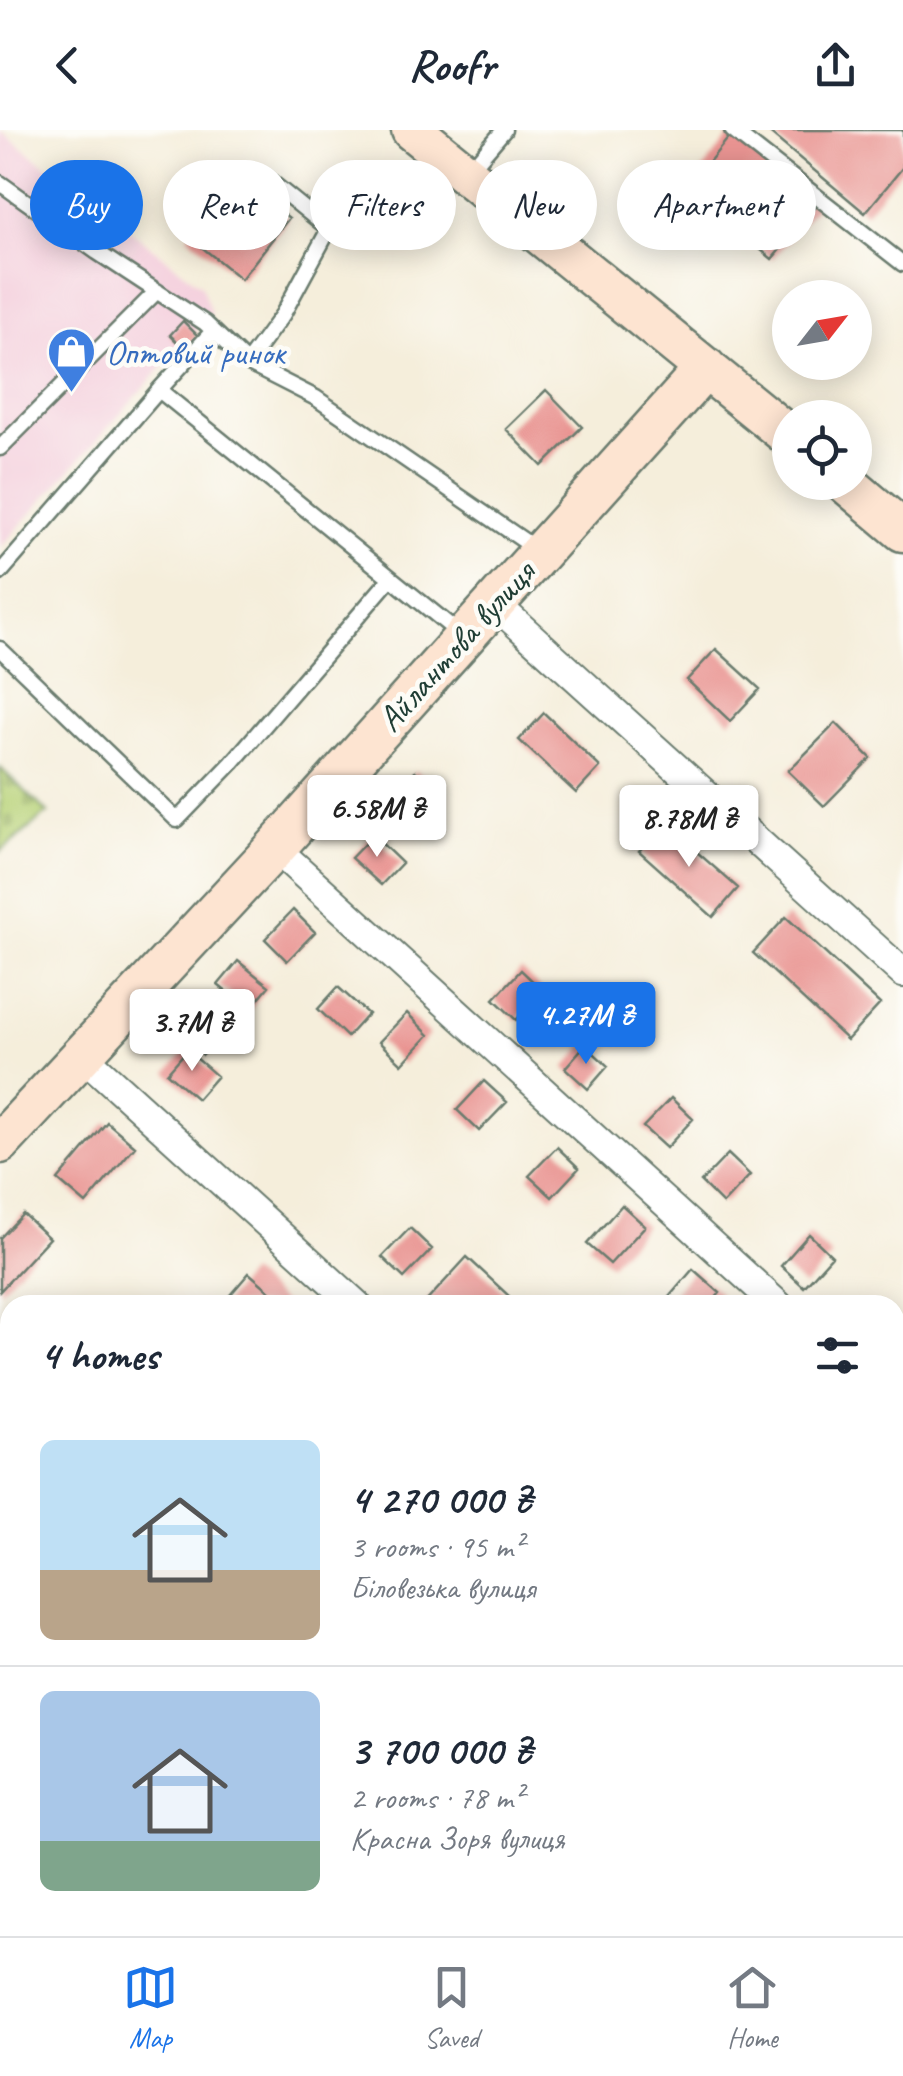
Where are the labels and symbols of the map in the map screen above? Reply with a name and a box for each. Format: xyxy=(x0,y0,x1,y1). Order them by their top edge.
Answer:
north arrow xyxy=(772,280,872,380)
shop icon: Оптовий ринок xyxy=(45,326,97,394)
place label: Оптовий ринок xyxy=(106,330,287,375)
street label: Айлантова вулиця xyxy=(367,549,547,741)
pin: 6.58M ₴ xyxy=(285,775,469,860)
pin: 8.78M ₴ xyxy=(597,785,781,870)
pin: 4.27M ₴ xyxy=(494,982,678,1067)
pin: 3.7M ₴ xyxy=(111,989,273,1074)

